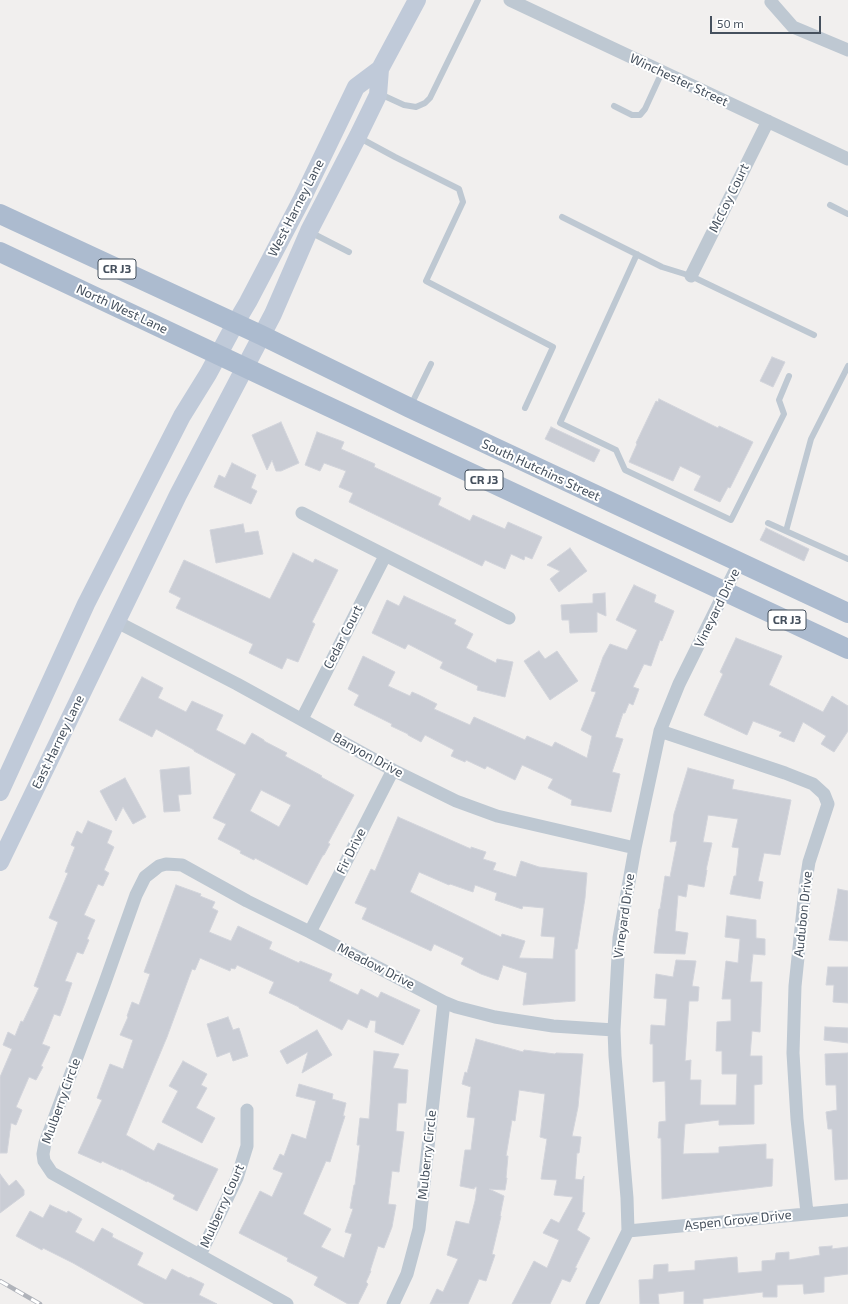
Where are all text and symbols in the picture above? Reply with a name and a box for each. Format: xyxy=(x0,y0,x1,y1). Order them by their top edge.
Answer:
scale bar xyxy=(712,8,823,34)
text: 50 m xyxy=(717,16,744,30)
street label: Winchester Street xyxy=(627,50,731,110)
street label: West Harney Lane xyxy=(265,157,327,259)
street label: McCoy Court xyxy=(706,161,752,235)
road number: CR J3 xyxy=(98,259,136,279)
street label: North West Lane xyxy=(74,281,170,337)
street label: South Hutchins Street xyxy=(479,436,603,504)
road number: CR J3 xyxy=(465,470,503,490)
street label: Vineyard Drive xyxy=(691,566,743,650)
street label: Cedar Court xyxy=(320,603,366,671)
road number: CR J3 xyxy=(768,610,806,630)
street label: East Harney Lane xyxy=(29,693,87,791)
street label: Banyon Drive xyxy=(330,729,406,781)
street label: Fir Drive xyxy=(333,826,369,876)
street label: Audubon Drive xyxy=(791,870,815,958)
street label: Vineyard Drive xyxy=(610,872,638,960)
street label: Meadow Drive xyxy=(335,940,417,992)
street label: Mulberry Circle xyxy=(38,1056,84,1146)
street label: Mulberry Circle xyxy=(415,1109,439,1201)
street label: Mulberry Court xyxy=(197,1162,247,1250)
street label: Aspen Grove Drive xyxy=(684,1207,792,1233)

